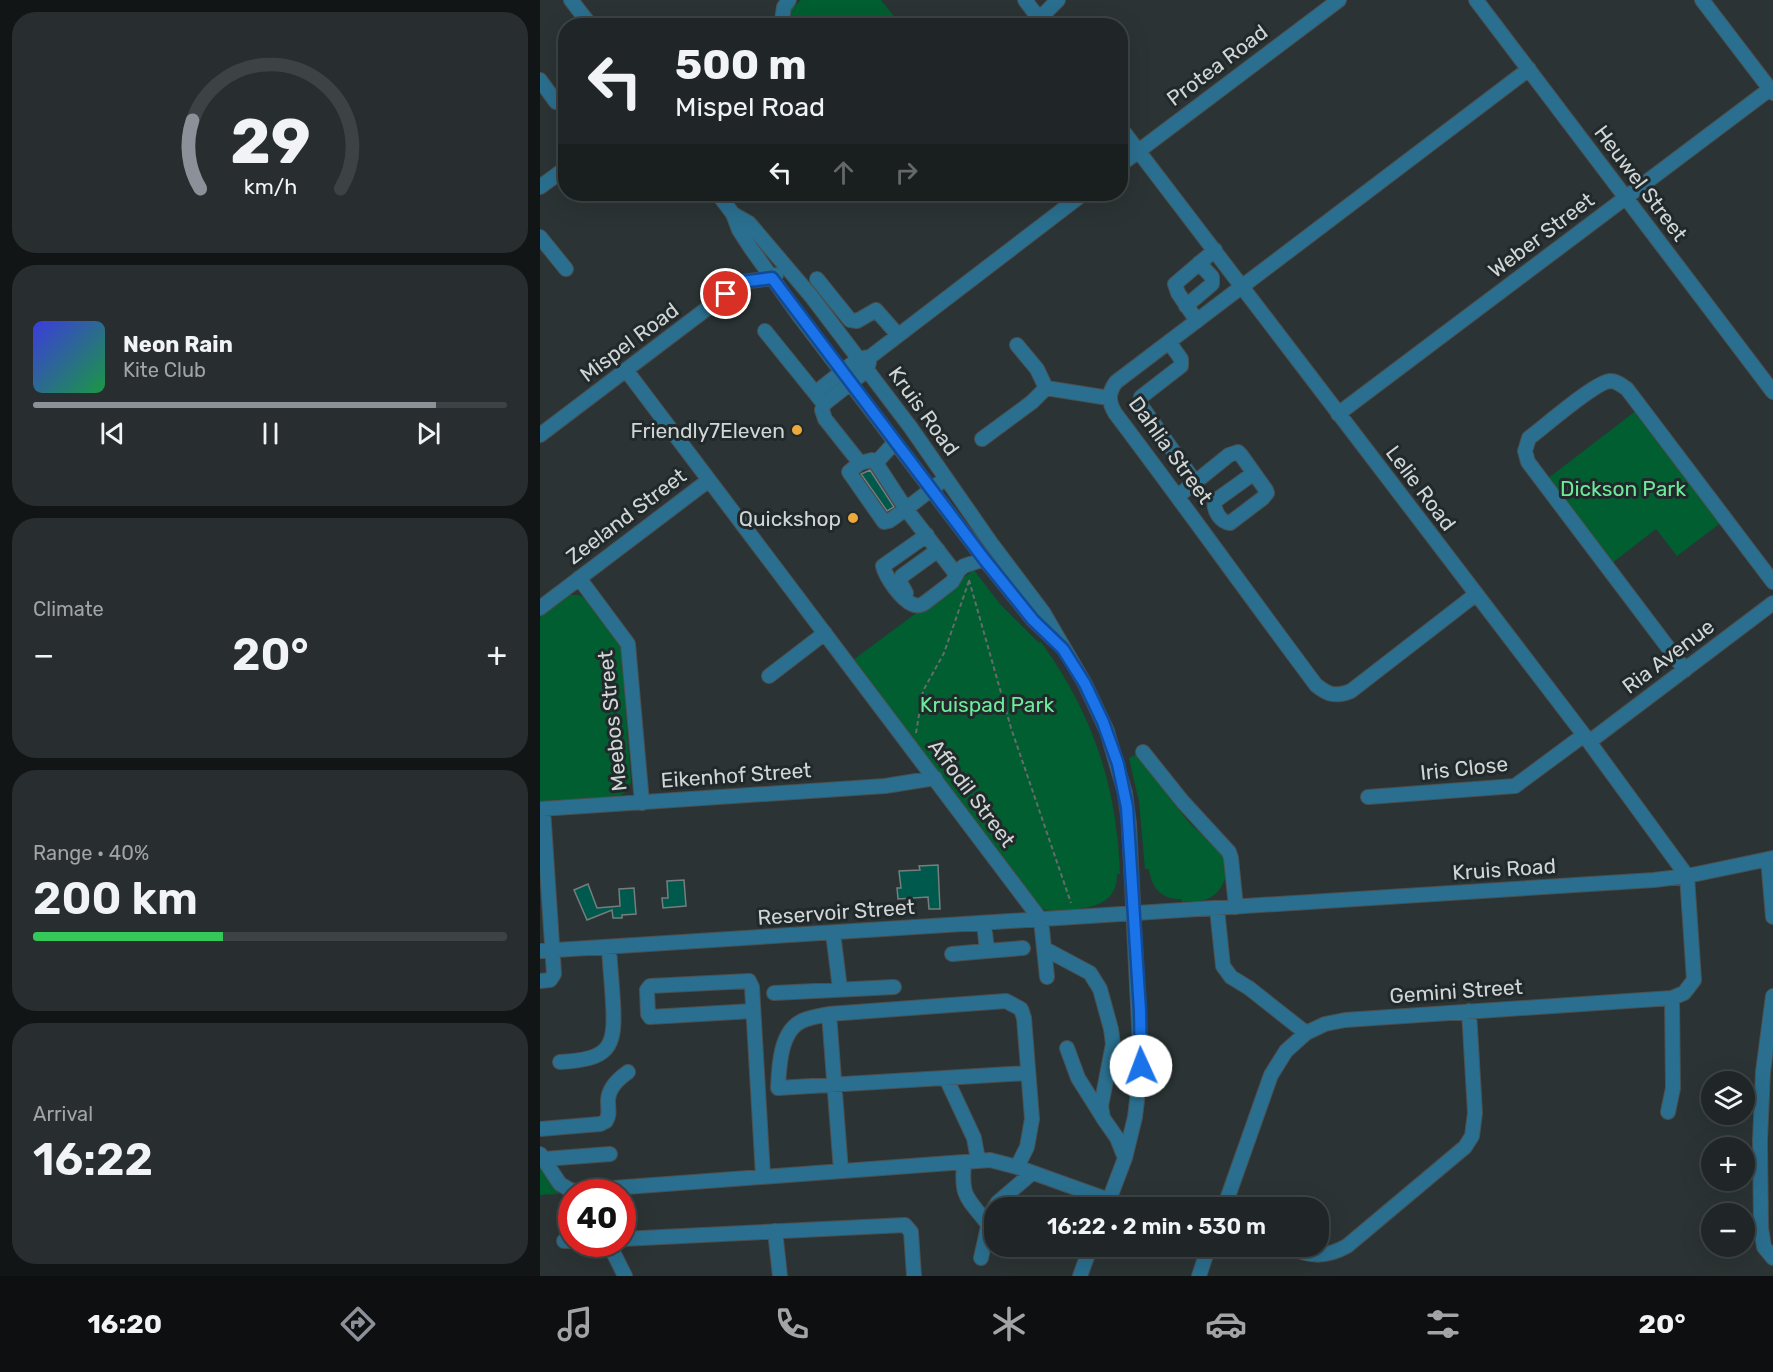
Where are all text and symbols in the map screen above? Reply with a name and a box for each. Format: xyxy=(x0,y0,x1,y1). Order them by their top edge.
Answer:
street label: Protea Road xyxy=(1162,19,1272,111)
text: 500 m xyxy=(675,40,807,90)
icon: left xyxy=(576,42,654,120)
text: Mispel Road xyxy=(675,91,825,123)
text: 29 xyxy=(230,106,310,180)
street label: Heuwel Street xyxy=(1589,120,1693,246)
icon: left xyxy=(764,156,797,189)
icon: ahead xyxy=(827,156,860,189)
icon: right xyxy=(890,156,923,189)
text: km/h xyxy=(243,175,297,200)
street label: Weber Street xyxy=(1483,187,1599,283)
pin xyxy=(700,268,751,319)
icon: arrive xyxy=(709,277,742,310)
street label: Mispel Road xyxy=(575,297,683,387)
text: Neon Rain xyxy=(123,331,233,358)
text: Kite Club xyxy=(123,358,206,382)
street label: Kruis Road xyxy=(883,362,965,460)
street label: Dahlia Street xyxy=(1124,391,1218,509)
icon: previous xyxy=(96,417,129,450)
icon: pause xyxy=(254,417,287,450)
icon: next xyxy=(412,417,445,450)
place label: Friendly7Eleven xyxy=(631,418,785,443)
marker: Friendly7Eleven xyxy=(790,423,804,437)
street label: Lelie Road xyxy=(1381,440,1461,536)
street label: Zeeland Street xyxy=(561,463,691,569)
park label: Dickson Park xyxy=(1560,476,1686,501)
place label: Quickshop xyxy=(739,506,841,531)
marker: Quickshop xyxy=(846,511,860,525)
text: Climate xyxy=(33,597,104,621)
street label: Ria Avenue xyxy=(1617,613,1719,699)
text: 20° xyxy=(232,628,309,681)
text: − xyxy=(33,635,54,674)
text: + xyxy=(486,635,507,674)
street label: Meebos Street xyxy=(592,649,632,793)
park label: Kruispad Park xyxy=(920,692,1054,717)
street label: Affodil Street xyxy=(923,734,1021,852)
street label: Iris Close xyxy=(1419,751,1509,785)
street label: Eikenhof Street xyxy=(660,757,812,793)
text: Range · 40% xyxy=(33,841,149,865)
street label: Kruis Road xyxy=(1451,853,1557,885)
text: 200 km xyxy=(33,872,198,925)
street label: Reservoir Street xyxy=(757,894,915,930)
street label: Gemini Street xyxy=(1389,974,1523,1008)
position arrow xyxy=(1109,1034,1173,1098)
map controls xyxy=(1701,1071,1755,1257)
button: layers xyxy=(1701,1071,1755,1125)
text: Arrival xyxy=(33,1102,93,1126)
text: 16:22 xyxy=(33,1133,153,1186)
button: + xyxy=(1701,1137,1755,1191)
speed limit sign: 40 xyxy=(558,1179,636,1257)
button: − xyxy=(1701,1203,1755,1257)
text: 16:22 · 2 min · 530 m xyxy=(1047,1213,1266,1240)
icon: directions xyxy=(337,1303,379,1345)
icon: music xyxy=(554,1303,596,1345)
icon: phone xyxy=(771,1303,813,1345)
icon: climate xyxy=(988,1303,1030,1345)
icon: car xyxy=(1205,1303,1247,1345)
icon: filters xyxy=(1422,1303,1464,1345)
text: 16:20 xyxy=(87,1308,162,1340)
text: 20° xyxy=(1638,1308,1685,1340)

